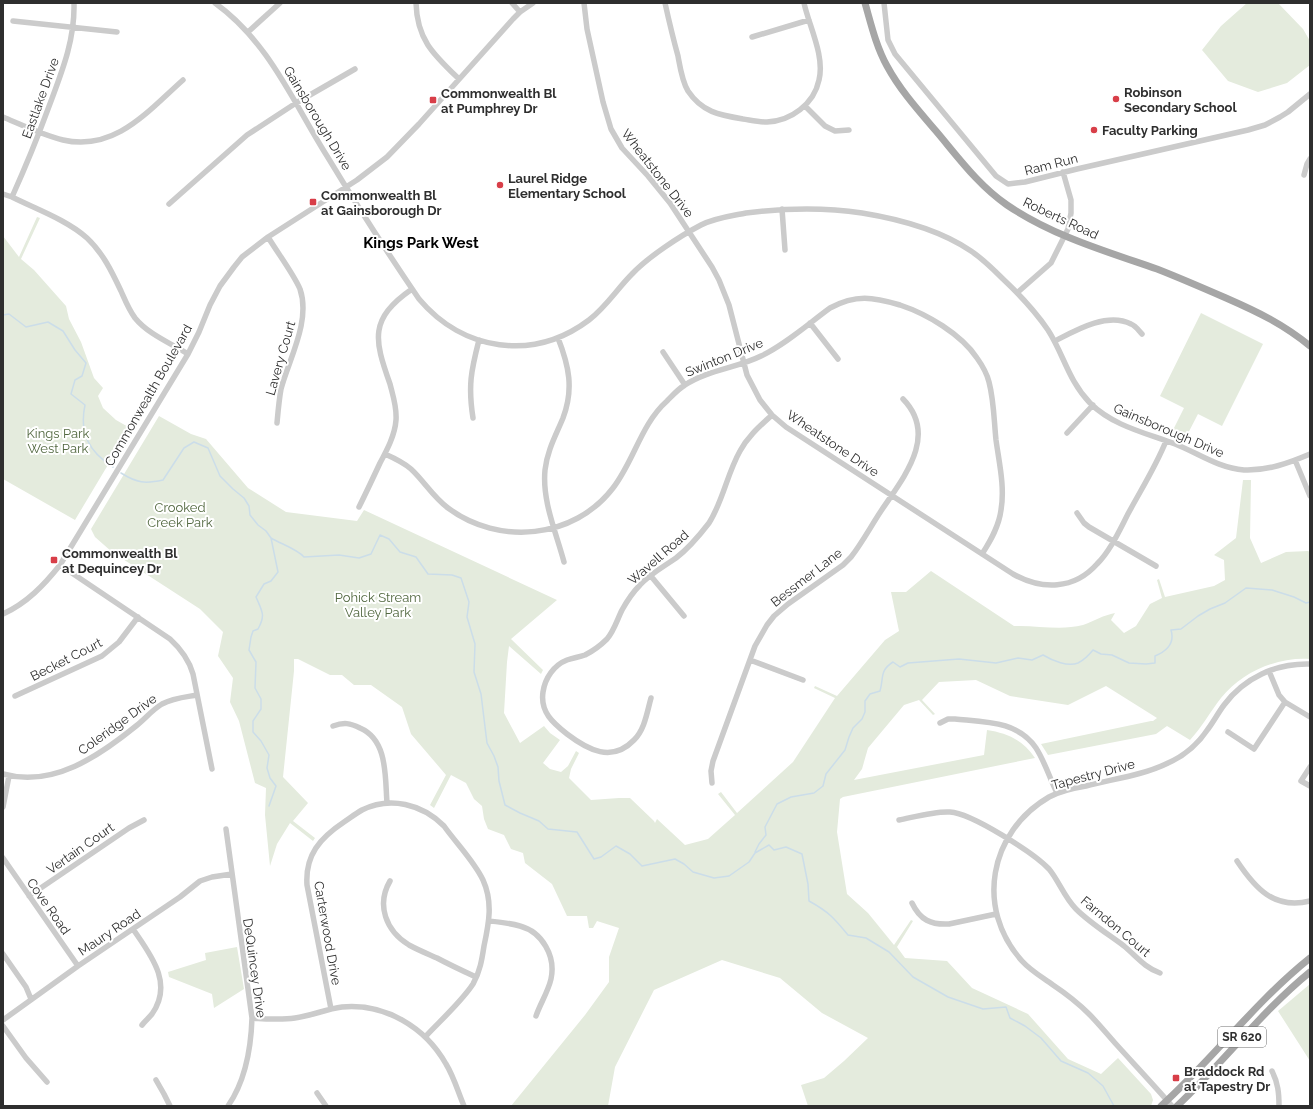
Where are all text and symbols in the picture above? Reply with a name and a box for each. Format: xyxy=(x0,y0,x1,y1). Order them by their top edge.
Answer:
street label: Eastlake Drive xyxy=(19,55,62,141)
street label: Gainsborough Drive xyxy=(281,64,355,173)
place label: Robinson Secondary School xyxy=(1124,85,1237,115)
place label: Commonwealth Bl at Pumphrey Dr xyxy=(441,86,557,116)
marker: Robinson Secondary School xyxy=(1111,94,1121,104)
marker: Commonwealth Bl at Pumphrey Dr xyxy=(428,95,438,105)
place label: Faculty Parking xyxy=(1102,123,1198,138)
marker: Faculty Parking xyxy=(1089,125,1099,135)
street label: Wheatstone Drive xyxy=(618,126,697,221)
street label: Ram Run xyxy=(1023,151,1079,178)
place label: Laurel Ridge Elementary School xyxy=(508,171,627,201)
marker: Laurel Ridge Elementary School xyxy=(495,180,505,190)
place label: Commonwealth Bl at Gainsborough Dr xyxy=(321,188,442,218)
street label: Roberts Road xyxy=(1021,194,1101,242)
marker: Commonwealth Bl at Gainsborough Dr xyxy=(308,197,318,207)
district label: Kings Park West xyxy=(363,234,479,252)
street label: Lavery Court xyxy=(263,319,298,397)
street label: Commonwealth Boulevard xyxy=(102,322,195,469)
street label: Swinton Drive xyxy=(683,335,766,380)
street label: Gainsborough Drive xyxy=(1111,400,1227,461)
street label: Wheatstone Drive xyxy=(784,407,882,480)
park label: Kings Park West Park xyxy=(27,426,90,456)
park label: Crooked Creek Park xyxy=(147,500,213,530)
street label: Wavell Road xyxy=(625,527,692,588)
street label: Bessmer Lane xyxy=(768,545,845,610)
place label: Commonwealth Bl at Dequincey Dr xyxy=(62,546,178,576)
marker: Commonwealth Bl at Dequincey Dr xyxy=(49,555,59,565)
park label: Pohick Stream Valley Park xyxy=(335,590,421,620)
street label: Becket Court xyxy=(28,635,105,684)
street label: Coleridge Drive xyxy=(75,691,160,758)
street label: Tapestry Drive xyxy=(1050,756,1137,793)
street label: Vertain Court xyxy=(44,819,117,877)
street label: Cove Road xyxy=(24,875,73,937)
street label: Carterwood Drive xyxy=(311,880,344,987)
street label: Farndon Court xyxy=(1078,893,1154,960)
street label: Maury Road xyxy=(75,906,143,959)
street label: DeQuincey Drive xyxy=(240,917,269,1019)
road number: SR 620 xyxy=(1218,1027,1266,1047)
place label: Braddock Rd at Tapestry Dr xyxy=(1184,1064,1270,1094)
marker: Braddock Rd at Tapestry Dr xyxy=(1171,1073,1181,1083)

